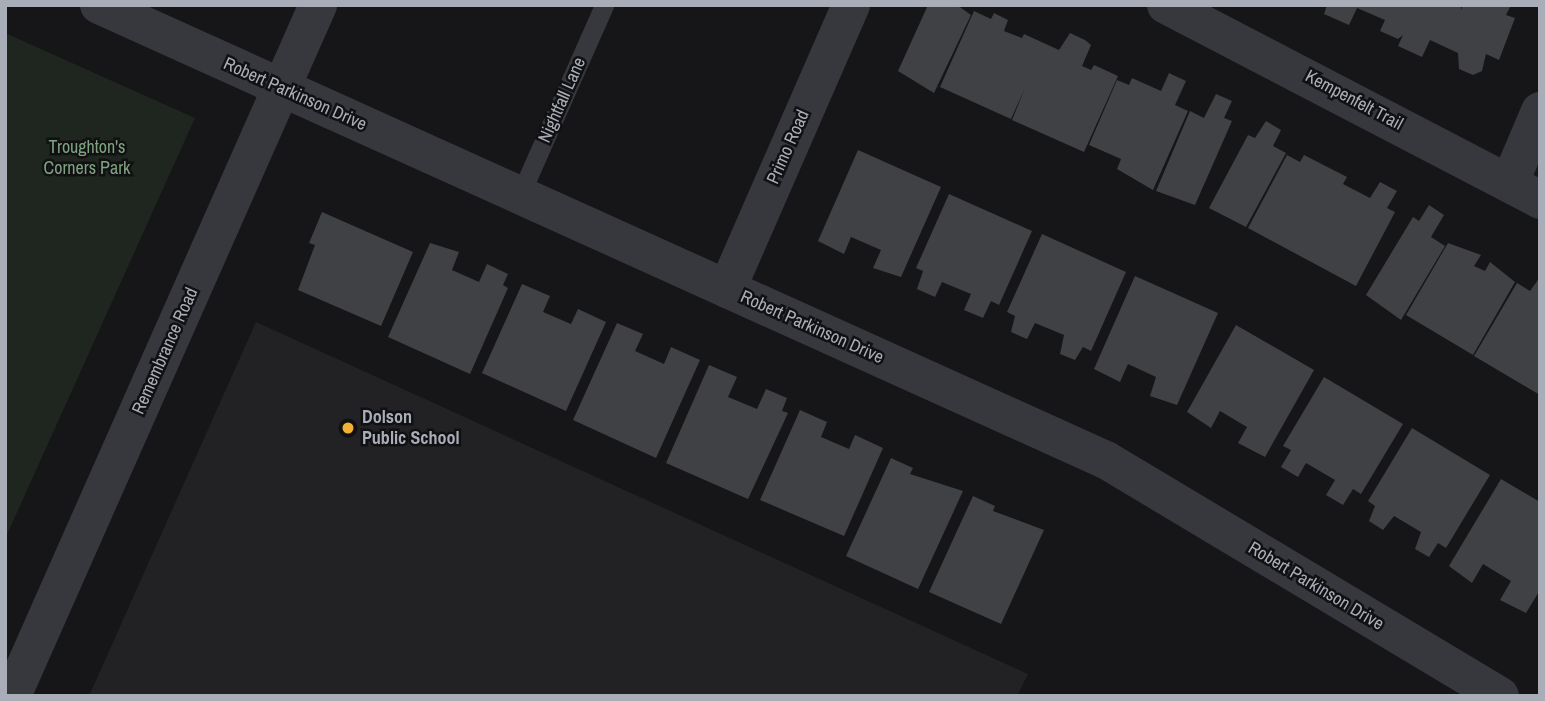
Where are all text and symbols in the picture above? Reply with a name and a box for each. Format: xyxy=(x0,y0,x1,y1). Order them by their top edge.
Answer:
street label: Robert Parkinson Drive xyxy=(220,53,370,135)
street label: Nightfall Lane xyxy=(534,54,590,146)
street label: Kempenfelt Trail xyxy=(1301,65,1407,135)
street label: Primo Road xyxy=(762,107,814,187)
park label: Troughton's Corners Park xyxy=(44,137,130,180)
street label: Remembrance Road xyxy=(127,284,203,418)
street label: Robert Parkinson Drive xyxy=(737,286,887,368)
place label: Dolson Public School xyxy=(362,407,460,450)
marker: Dolson Public School xyxy=(340,420,356,436)
street label: Robert Parkinson Drive xyxy=(1244,537,1388,635)

